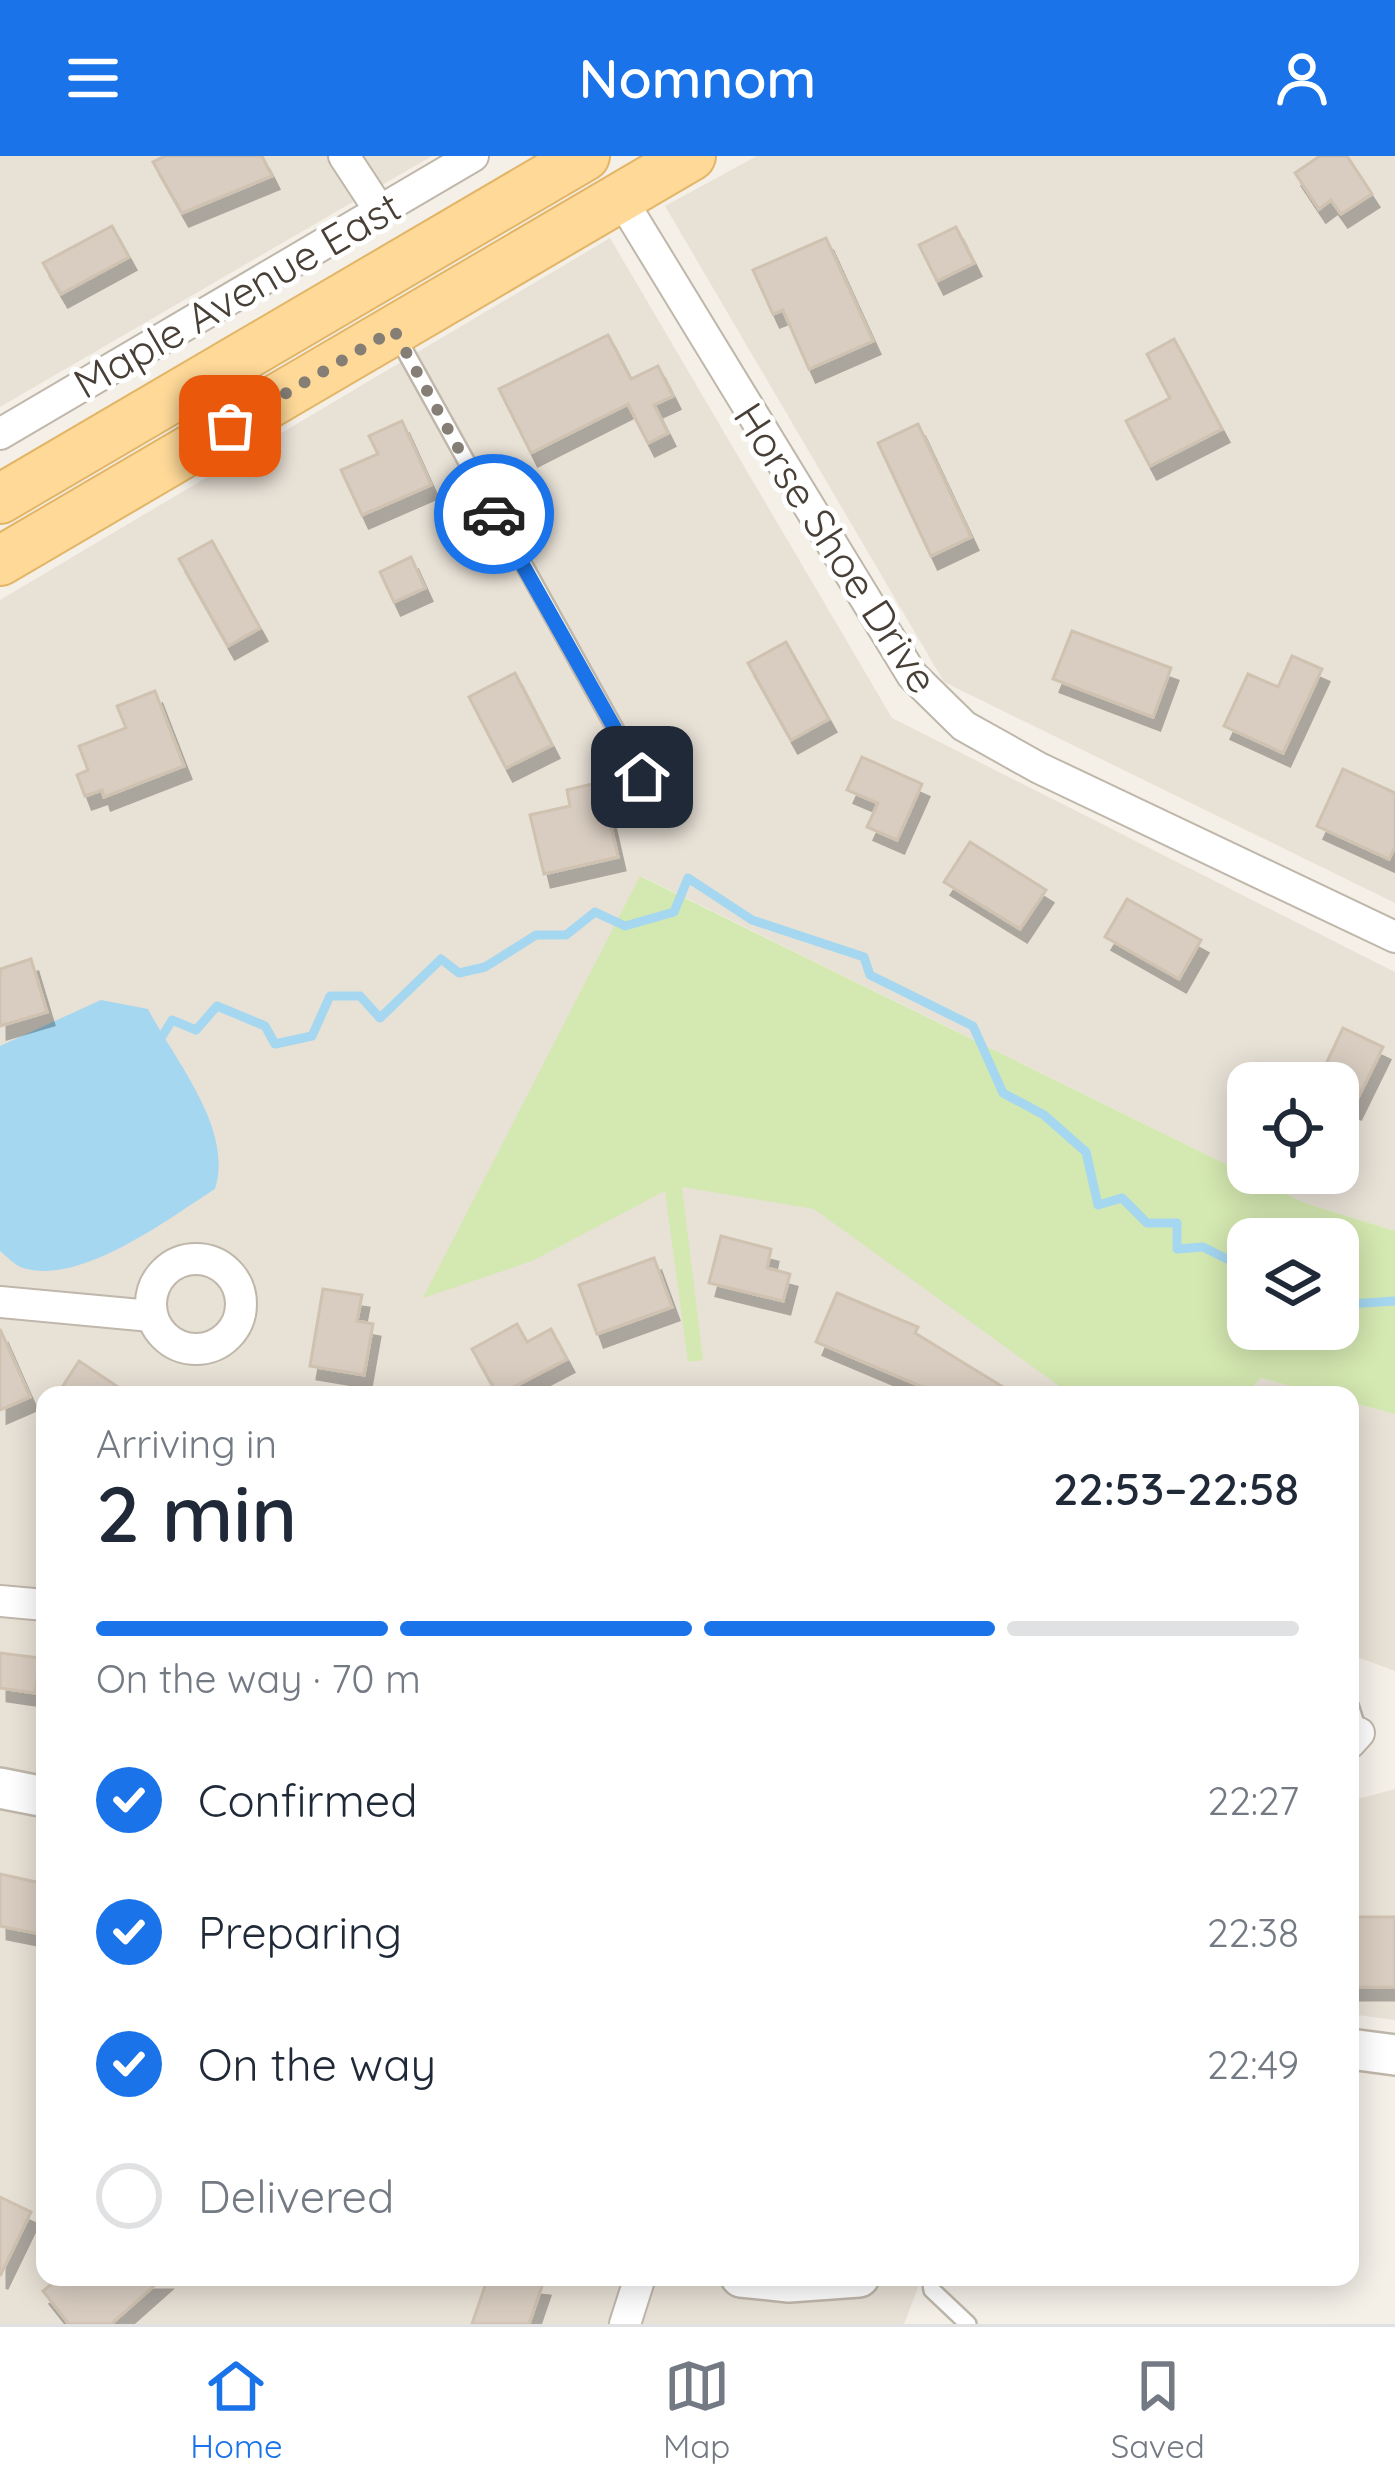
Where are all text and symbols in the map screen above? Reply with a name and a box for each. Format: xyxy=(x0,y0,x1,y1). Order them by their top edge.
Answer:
text: Nomnom xyxy=(579,44,816,112)
icon: menu xyxy=(60,45,126,111)
icon: person xyxy=(1269,45,1335,111)
street label: Maple Avenue East xyxy=(64,180,410,410)
pin xyxy=(179,375,281,477)
street label: Horse Shoe Drive xyxy=(723,392,950,703)
icon: bag xyxy=(197,393,263,459)
courier xyxy=(434,454,554,574)
icon: car xyxy=(461,481,527,547)
pin xyxy=(591,726,693,828)
icon: home xyxy=(609,744,675,810)
map controls xyxy=(1227,1062,1359,1350)
button: locate xyxy=(1227,1062,1359,1194)
button: layers xyxy=(1227,1218,1359,1350)
text: Arriving in xyxy=(96,1419,277,1468)
text: 22:53–22:58 xyxy=(1053,1460,1299,1516)
text: 2 min xyxy=(96,1464,297,1562)
text: On the way · 70 m xyxy=(96,1654,421,1703)
icon: check xyxy=(96,1767,162,1833)
text: Confirmed xyxy=(198,1772,417,1828)
text: 22:27 xyxy=(1208,1776,1299,1825)
icon: check xyxy=(96,1899,162,1965)
text: Preparing xyxy=(198,1904,402,1960)
text: 22:38 xyxy=(1207,1908,1299,1957)
icon: check xyxy=(96,2031,162,2097)
text: On the way xyxy=(198,2036,436,2092)
text: 22:49 xyxy=(1207,2040,1299,2089)
text: Delivered xyxy=(198,2168,394,2224)
tab: Home xyxy=(190,2353,283,2466)
tab: Map xyxy=(663,2353,730,2466)
tab: Saved xyxy=(1111,2353,1205,2466)

